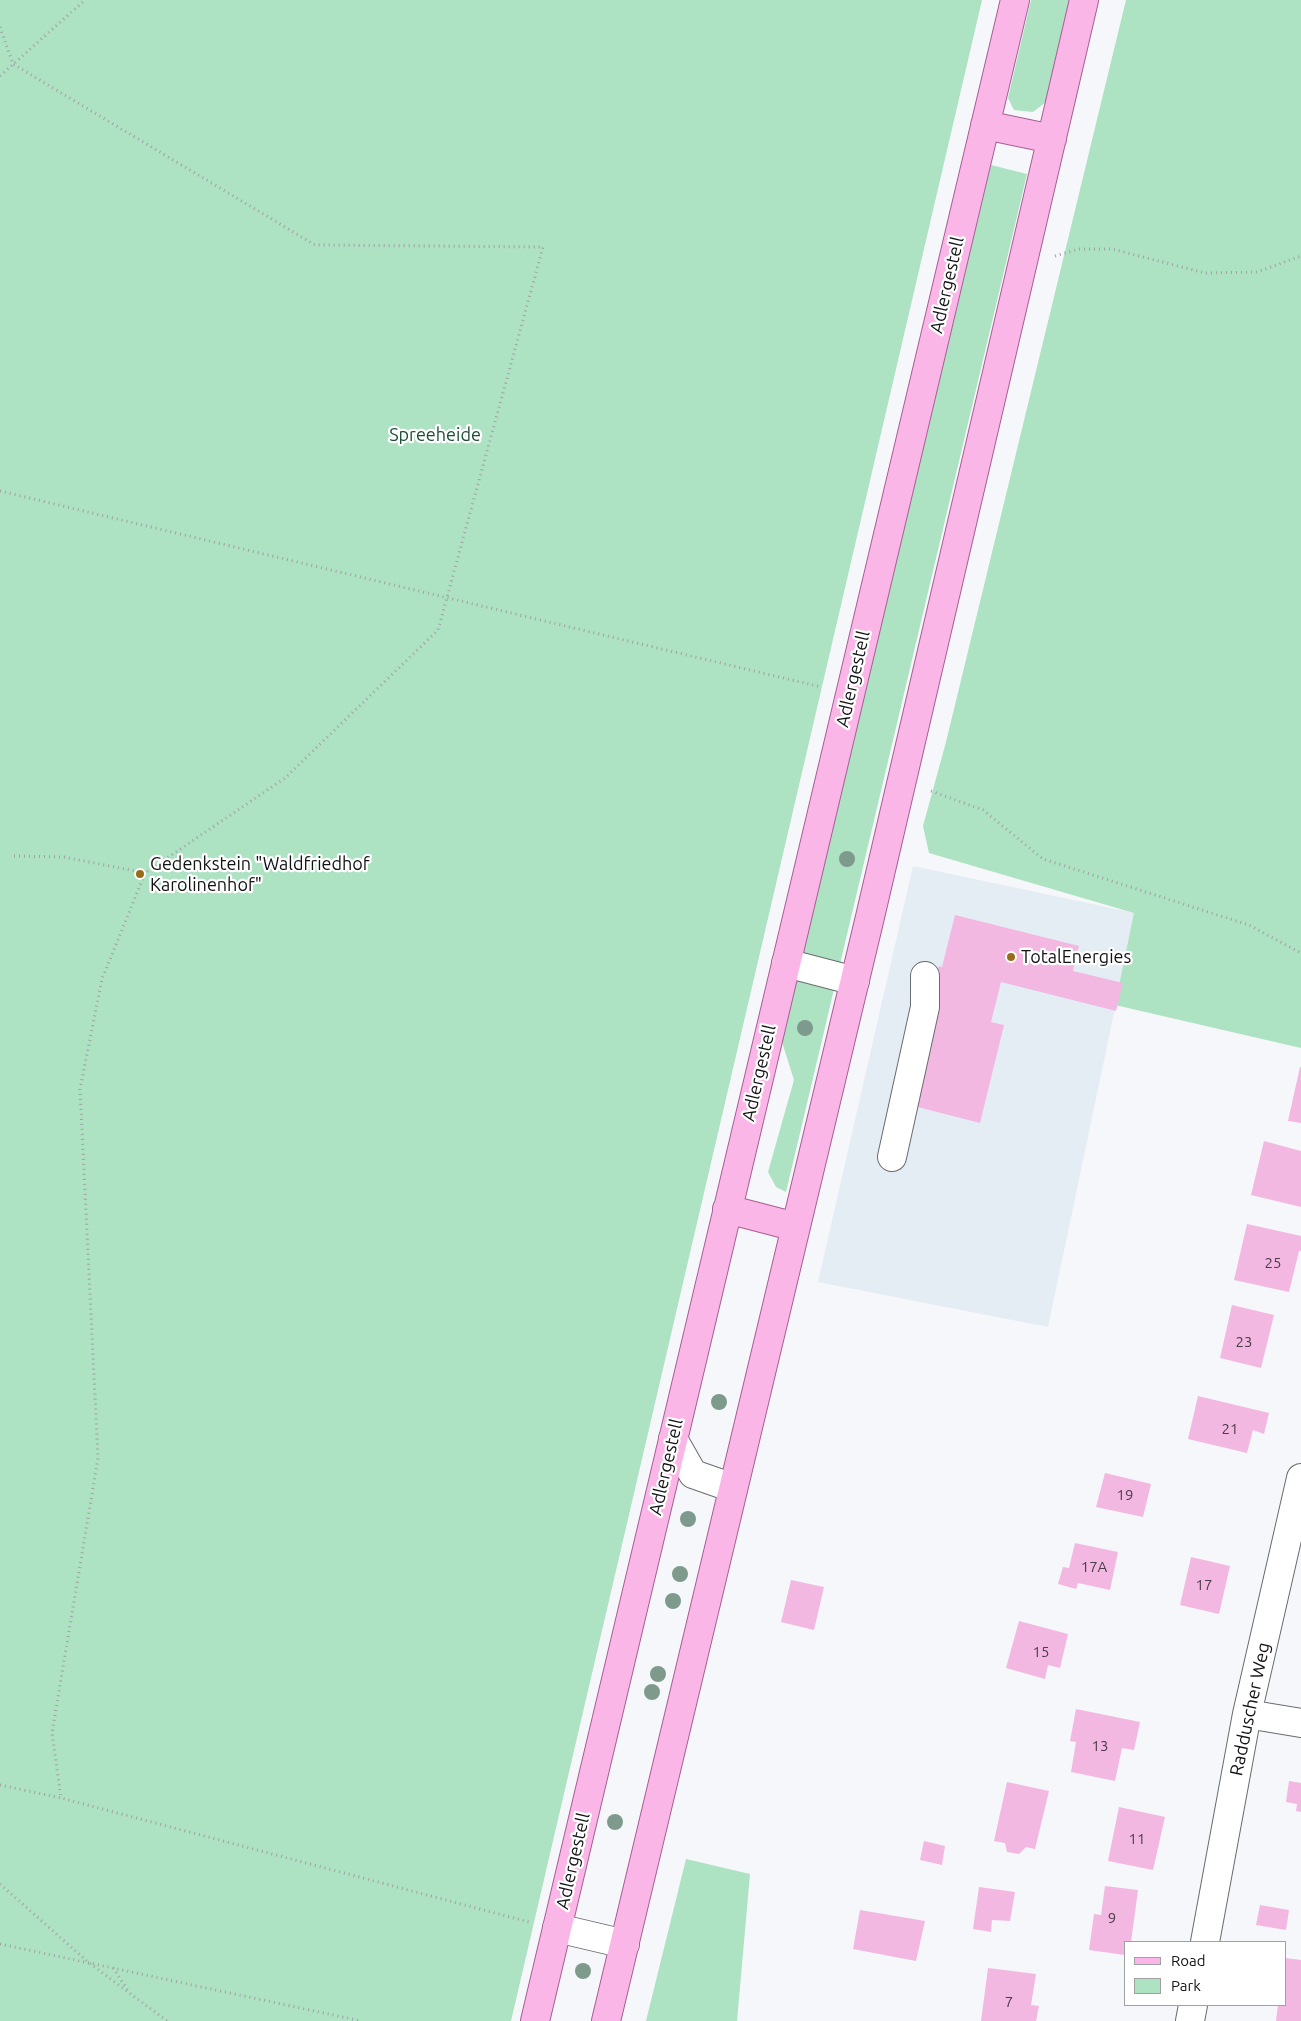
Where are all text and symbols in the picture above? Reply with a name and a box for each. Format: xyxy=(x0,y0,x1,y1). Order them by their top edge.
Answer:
street label: Adlergestell xyxy=(925,235,969,335)
park label: Spreeheide xyxy=(389,424,481,446)
street label: Adlergestell xyxy=(831,629,875,729)
place label: Gedenkstein "Waldfriedhof Karolinenhof" xyxy=(150,853,370,896)
marker: Gedenkstein "Waldfriedhof Karolinenhof" xyxy=(134,868,146,880)
place label: TotalEnergies xyxy=(1021,946,1131,968)
marker: TotalEnergies xyxy=(1005,951,1017,963)
street label: Adlergestell xyxy=(737,1023,781,1123)
house number: 25 xyxy=(1265,1254,1281,1272)
house number: 23 xyxy=(1236,1333,1252,1351)
street label: Adlergestell xyxy=(644,1417,688,1517)
house number: 21 xyxy=(1222,1420,1238,1438)
house number: 19 xyxy=(1117,1486,1133,1504)
house number: 17A xyxy=(1081,1558,1107,1576)
house number: 17 xyxy=(1196,1576,1212,1594)
street label: Radduscher Weg xyxy=(1225,1640,1275,1778)
house number: 15 xyxy=(1033,1643,1049,1661)
house number: 13 xyxy=(1092,1737,1108,1755)
street label: Adlergestell xyxy=(551,1811,595,1911)
house number: 11 xyxy=(1129,1830,1145,1848)
house number: 9 xyxy=(1108,1909,1116,1927)
legend xyxy=(1124,1941,1286,2006)
text: Road xyxy=(1171,1952,1206,1969)
text: Park xyxy=(1171,1977,1201,1994)
house number: 7 xyxy=(1005,1993,1013,2011)

